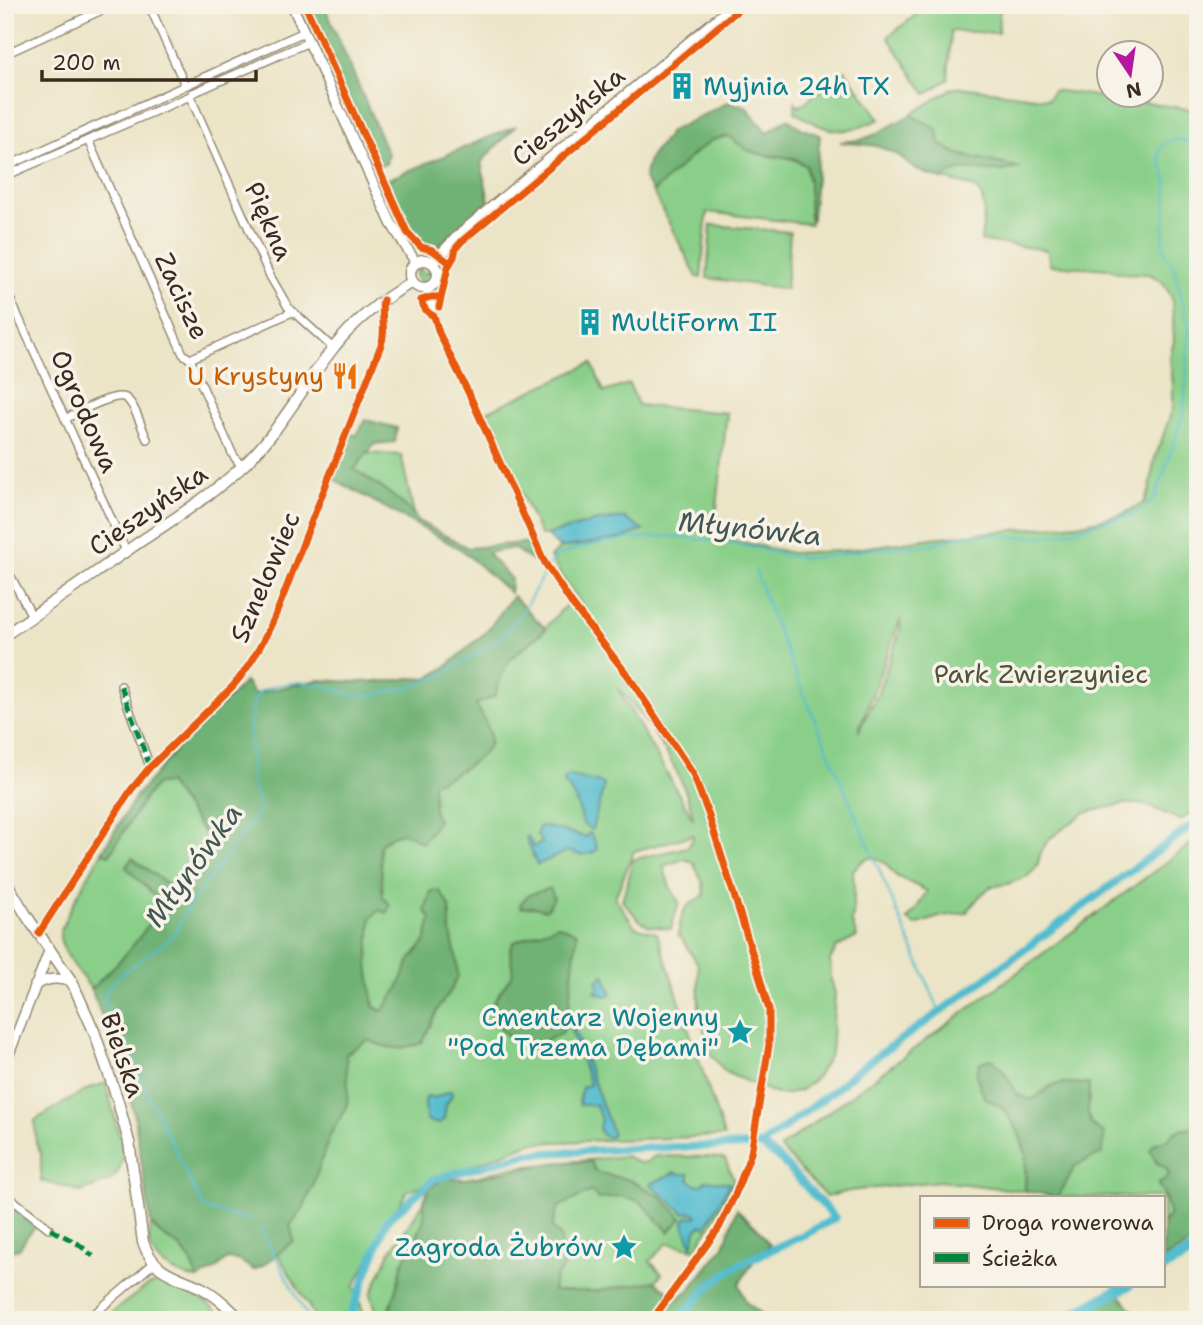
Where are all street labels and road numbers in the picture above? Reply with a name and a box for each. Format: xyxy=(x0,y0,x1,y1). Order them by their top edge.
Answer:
street label: Cieszyńska xyxy=(504,58,632,173)
street label: Piękna xyxy=(237,176,302,266)
street label: Zacisze xyxy=(147,247,218,345)
street label: Ogrodowa xyxy=(43,344,128,478)
street label: Cieszyńska xyxy=(81,456,214,563)
street label: Sznelowiec xyxy=(221,506,308,648)
street label: Bielska xyxy=(93,1008,154,1102)

